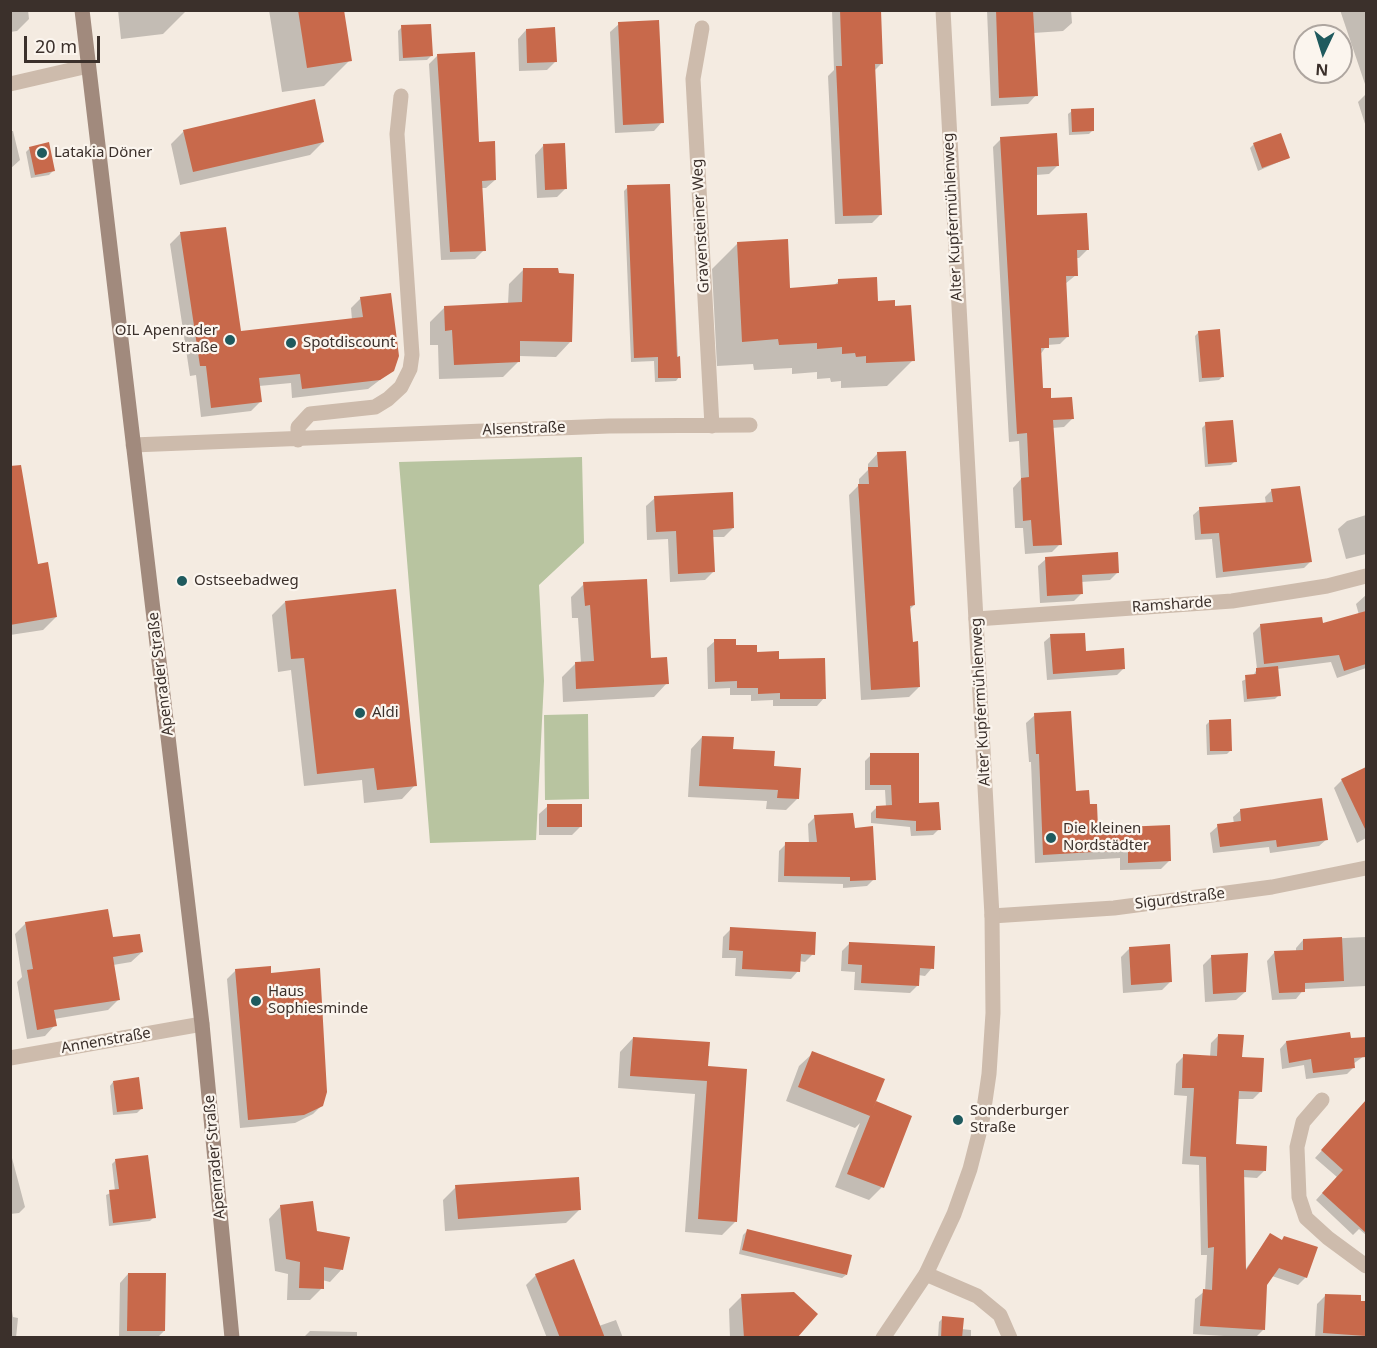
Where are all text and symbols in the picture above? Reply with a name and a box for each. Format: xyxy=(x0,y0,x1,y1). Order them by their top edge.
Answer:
scale bar xyxy=(27,24,104,62)
north arrow xyxy=(1293,24,1353,84)
text: 20 m xyxy=(35,34,77,58)
text: N xyxy=(1315,59,1329,81)
street label: Alter Kupfermühlenweg xyxy=(940,132,966,302)
place label: Latakia Döner xyxy=(54,144,152,162)
marker: Latakia Döner xyxy=(35,146,49,160)
street label: Gravensteiner Weg xyxy=(688,158,714,294)
place label: OIL Apenrader Straße xyxy=(115,322,218,357)
marker: OIL Apenrader Straße xyxy=(223,333,237,347)
place label: Spotdiscount xyxy=(303,334,395,352)
marker: Spotdiscount xyxy=(284,336,298,350)
street label: Alsenstraße xyxy=(482,419,566,439)
place label: Ostseebadweg xyxy=(194,572,299,590)
marker: Ostseebadweg xyxy=(175,574,189,588)
street label: Ramsharde xyxy=(1131,593,1213,617)
street label: Apenrader Straße xyxy=(144,611,178,737)
street label: Alter Kupfermühlenweg xyxy=(968,617,994,787)
place label: Aldi xyxy=(372,704,399,722)
marker: Aldi xyxy=(353,706,367,720)
place label: Die kleinen Nordstädter xyxy=(1063,820,1149,855)
marker: Die kleinen Nordstädter xyxy=(1044,831,1058,845)
street label: Sigurdstraße xyxy=(1134,885,1226,913)
place label: Haus Sophiesminde xyxy=(268,983,368,1018)
marker: Haus Sophiesminde xyxy=(249,994,263,1008)
street label: Annenstraße xyxy=(60,1024,152,1058)
street label: Apenrader Straße xyxy=(201,1094,229,1220)
place label: Sonderburger Straße xyxy=(970,1102,1069,1137)
marker: Sonderburger Straße xyxy=(951,1113,965,1127)

